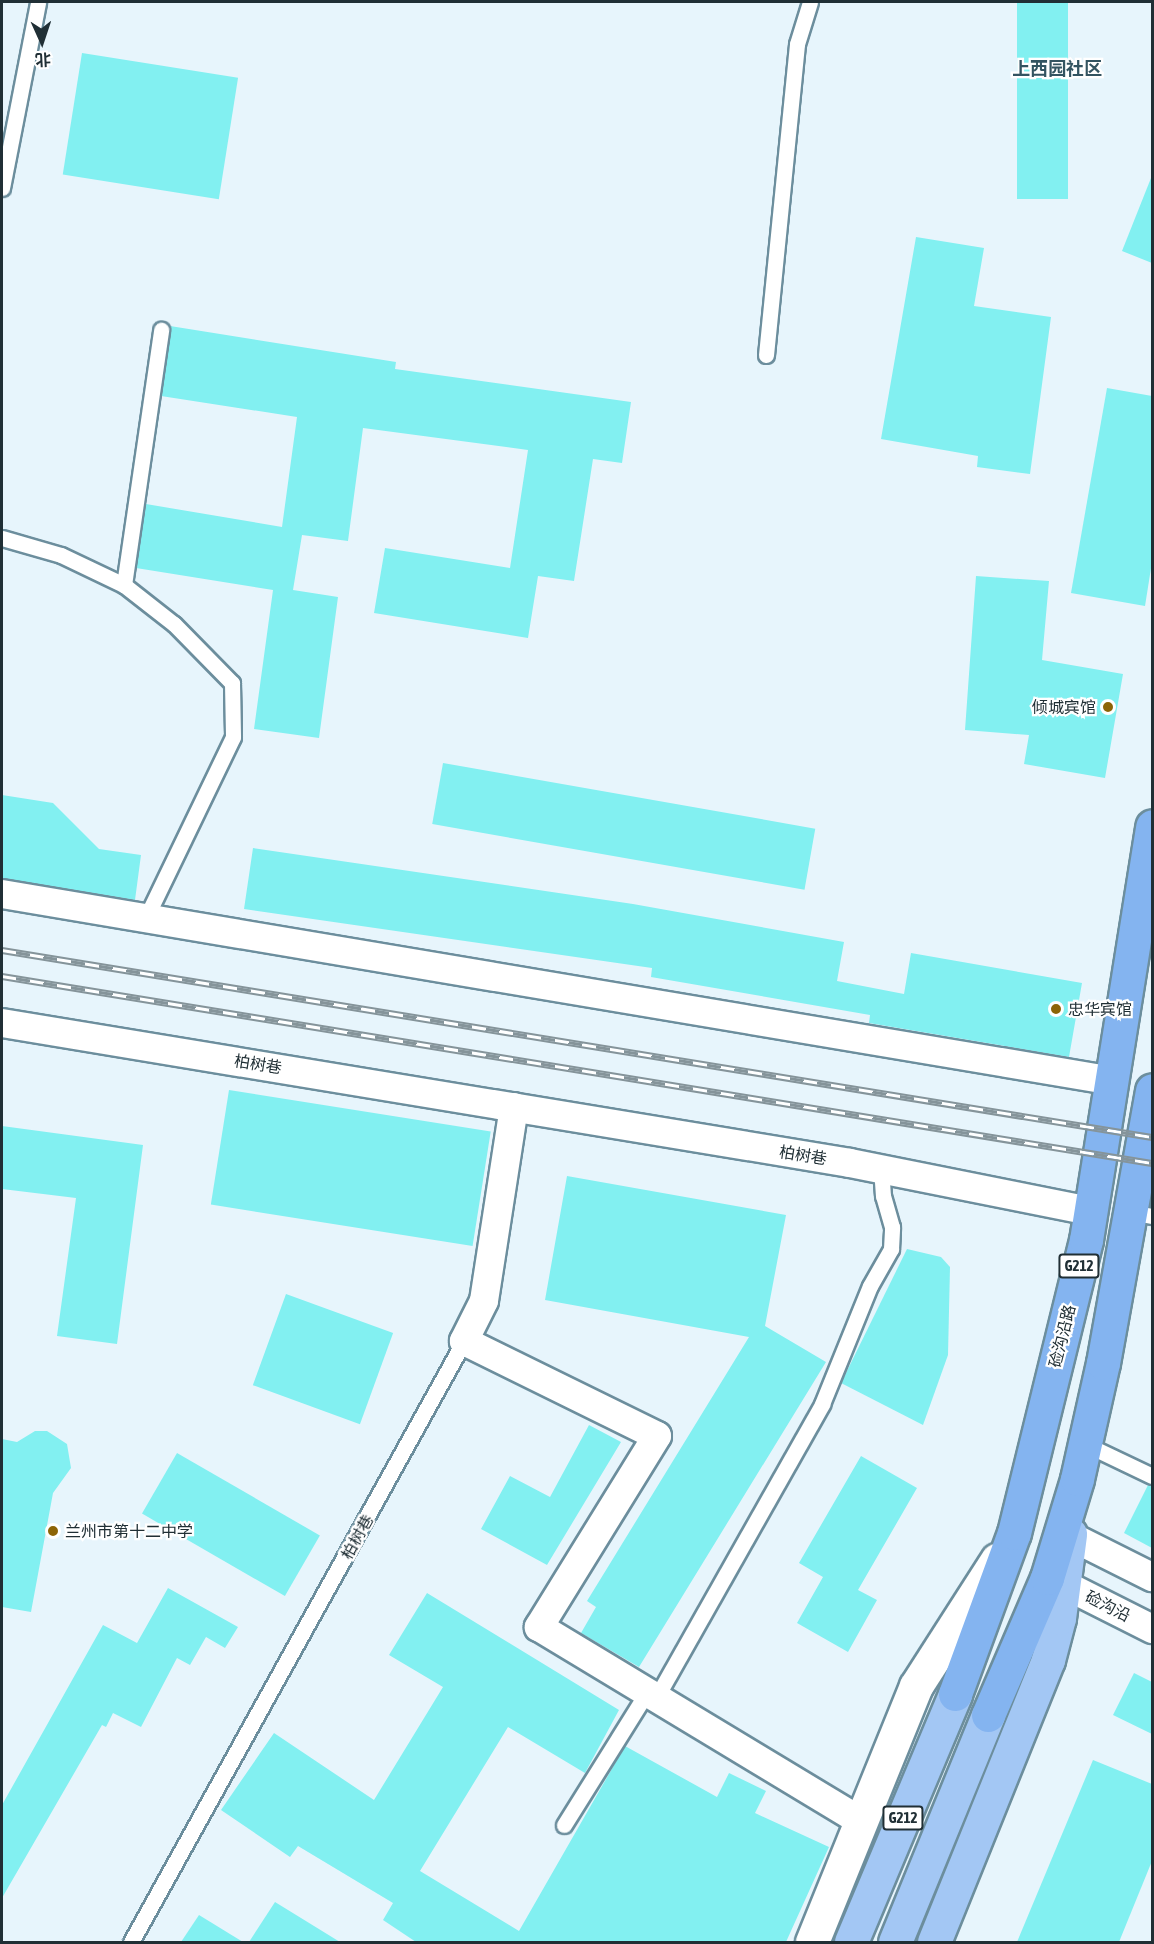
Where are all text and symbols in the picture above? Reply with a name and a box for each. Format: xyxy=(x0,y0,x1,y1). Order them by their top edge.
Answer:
north arrow xyxy=(12,12,72,72)
text: 北 xyxy=(34,51,51,69)
district label: 上西园社区 xyxy=(1012,58,1102,80)
place label: 倾城宾馆 xyxy=(1032,697,1096,717)
marker: 倾城宾馆 xyxy=(1101,700,1115,714)
place label: 忠华宾馆 xyxy=(1068,999,1132,1019)
marker: 忠华宾馆 xyxy=(1049,1002,1063,1016)
street label: 柏树巷 xyxy=(233,1051,283,1077)
street label: 柏树巷 xyxy=(778,1142,828,1168)
road number: G212 xyxy=(1058,1254,1100,1278)
street label: 硷沟沿路 xyxy=(1045,1303,1079,1369)
street label: 柏树巷 xyxy=(337,1511,377,1563)
place label: 兰州市第十二中学 xyxy=(65,1521,193,1541)
marker: 兰州市第十二中学 xyxy=(46,1524,60,1538)
street label: 硷沟沿 xyxy=(1082,1587,1134,1625)
road number: G212 xyxy=(882,1806,924,1830)

